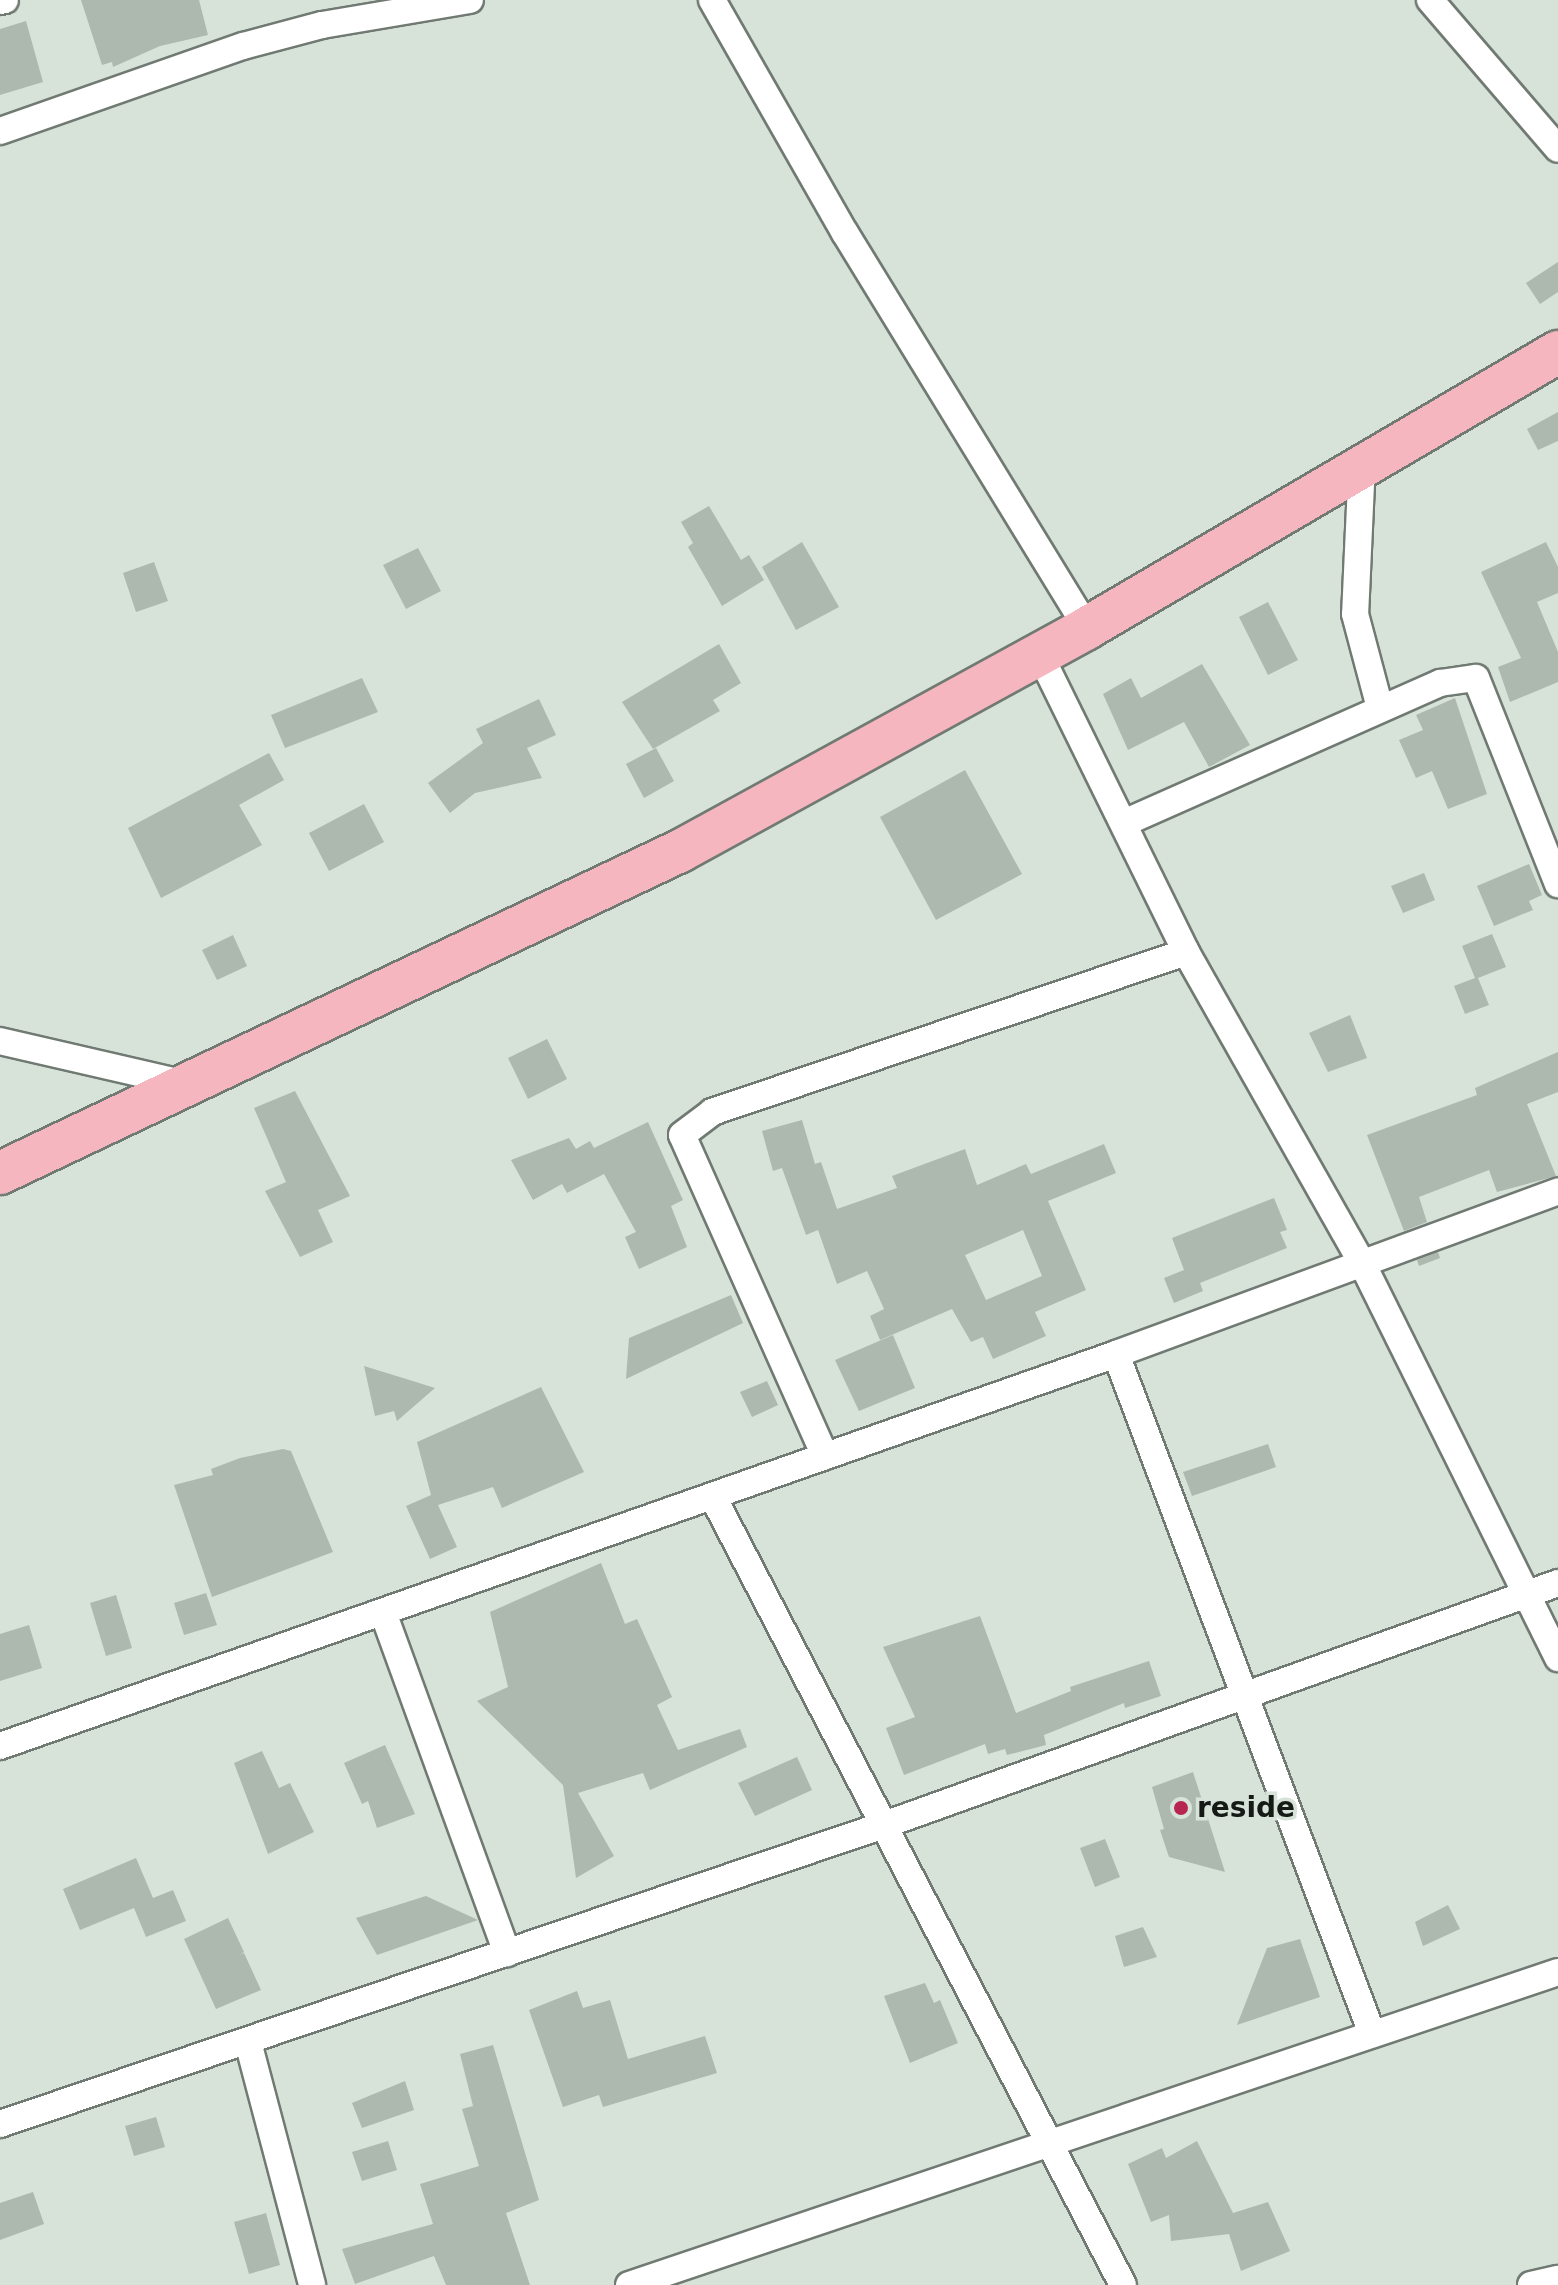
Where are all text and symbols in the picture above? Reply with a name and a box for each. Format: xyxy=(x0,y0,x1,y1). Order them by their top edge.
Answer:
place label: reside xyxy=(1197,1791,1295,1825)
marker: reside xyxy=(1172,1799,1190,1817)

